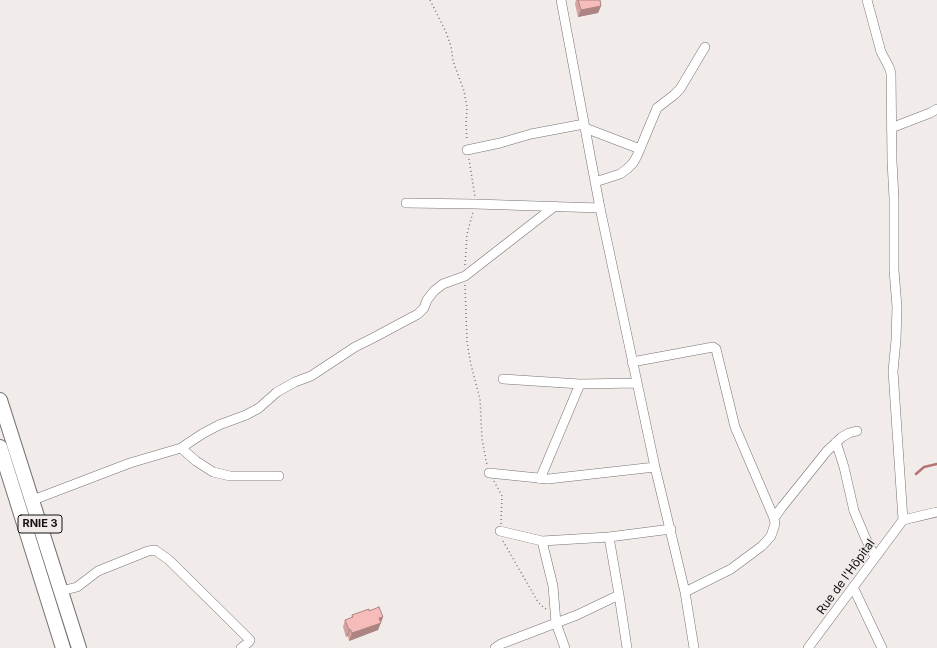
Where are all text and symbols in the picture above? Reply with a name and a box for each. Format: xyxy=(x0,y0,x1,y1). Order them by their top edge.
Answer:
road number: RNIE 3 xyxy=(18,515,62,533)
street label: Rue de l'Hôpital xyxy=(814,537,878,617)

